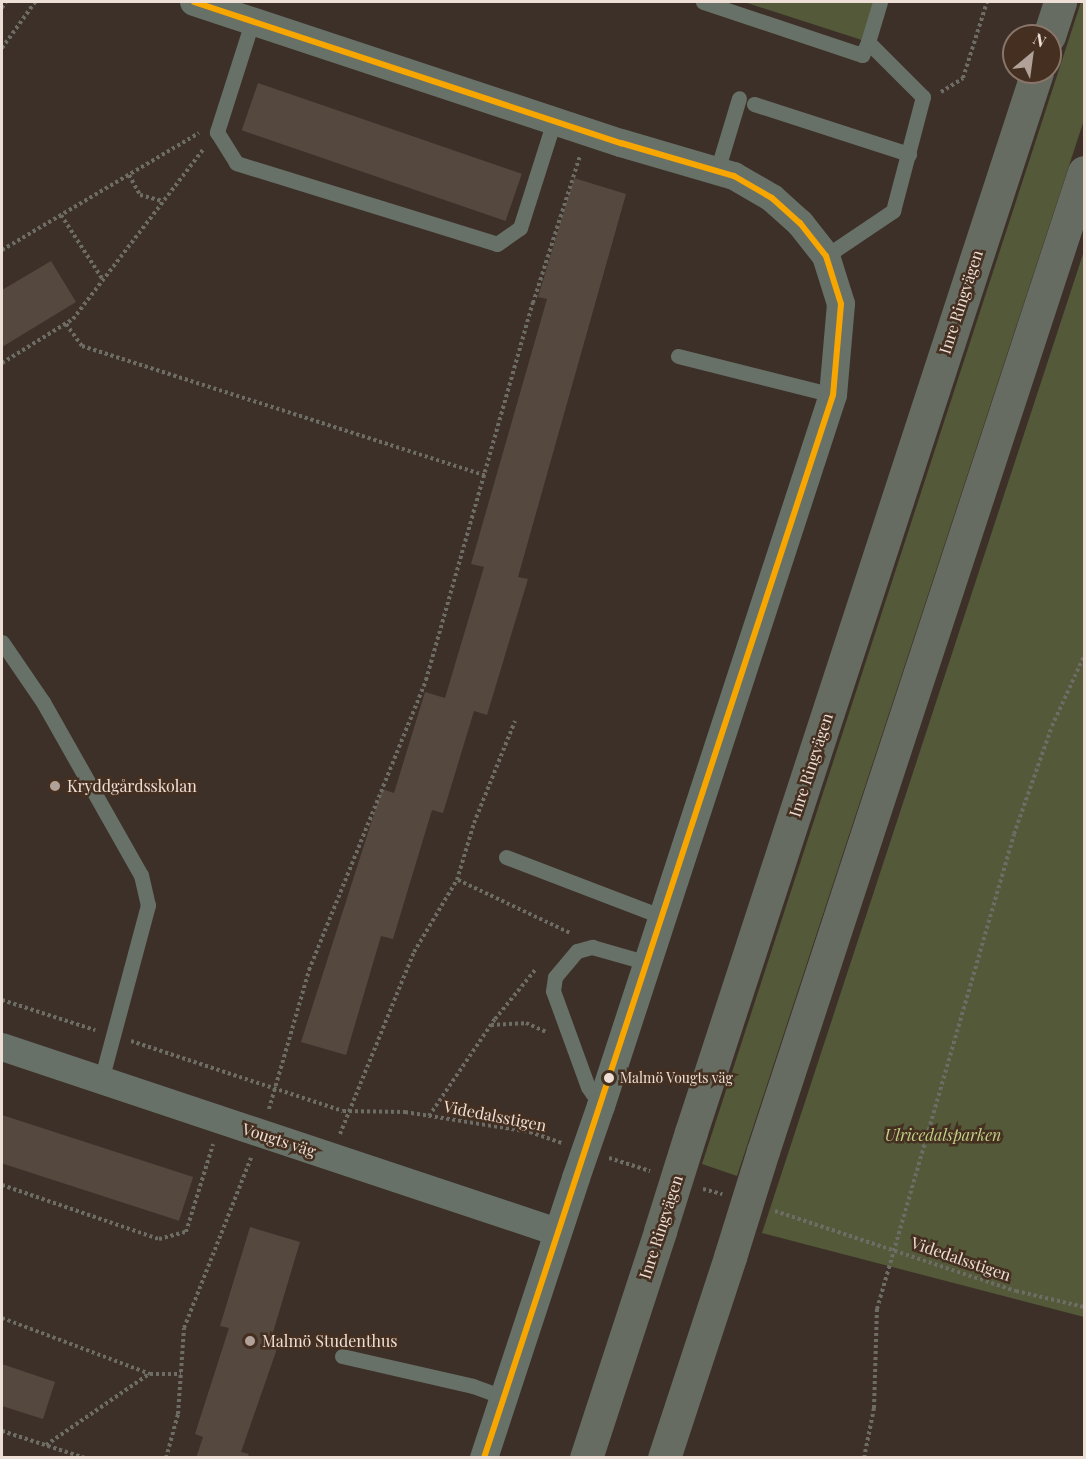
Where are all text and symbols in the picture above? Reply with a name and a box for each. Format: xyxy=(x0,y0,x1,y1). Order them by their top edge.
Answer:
north arrow xyxy=(1002,24,1062,84)
text: N xyxy=(1030,28,1050,52)
street label: Inre Ringvägen xyxy=(935,248,987,356)
street label: Inre Ringvägen xyxy=(785,711,837,819)
place label: Kryddgårdsskolan xyxy=(67,776,197,796)
marker: Kryddgårdsskolan xyxy=(48,779,62,793)
place label: Malmö Vougts väg xyxy=(620,1070,734,1086)
marker: Malmö Vougts väg xyxy=(603,1072,615,1084)
street label: Videdalsstigen xyxy=(442,1097,548,1135)
street label: Vougts väg xyxy=(240,1119,318,1161)
park label: Ulricedalsparken xyxy=(885,1125,1001,1145)
street label: Inre Ringvägen xyxy=(635,1173,687,1281)
street label: Videdalsstigen xyxy=(909,1233,1013,1285)
place label: Malmö Studenthus xyxy=(262,1331,397,1351)
marker: Malmö Studenthus xyxy=(243,1334,257,1348)

